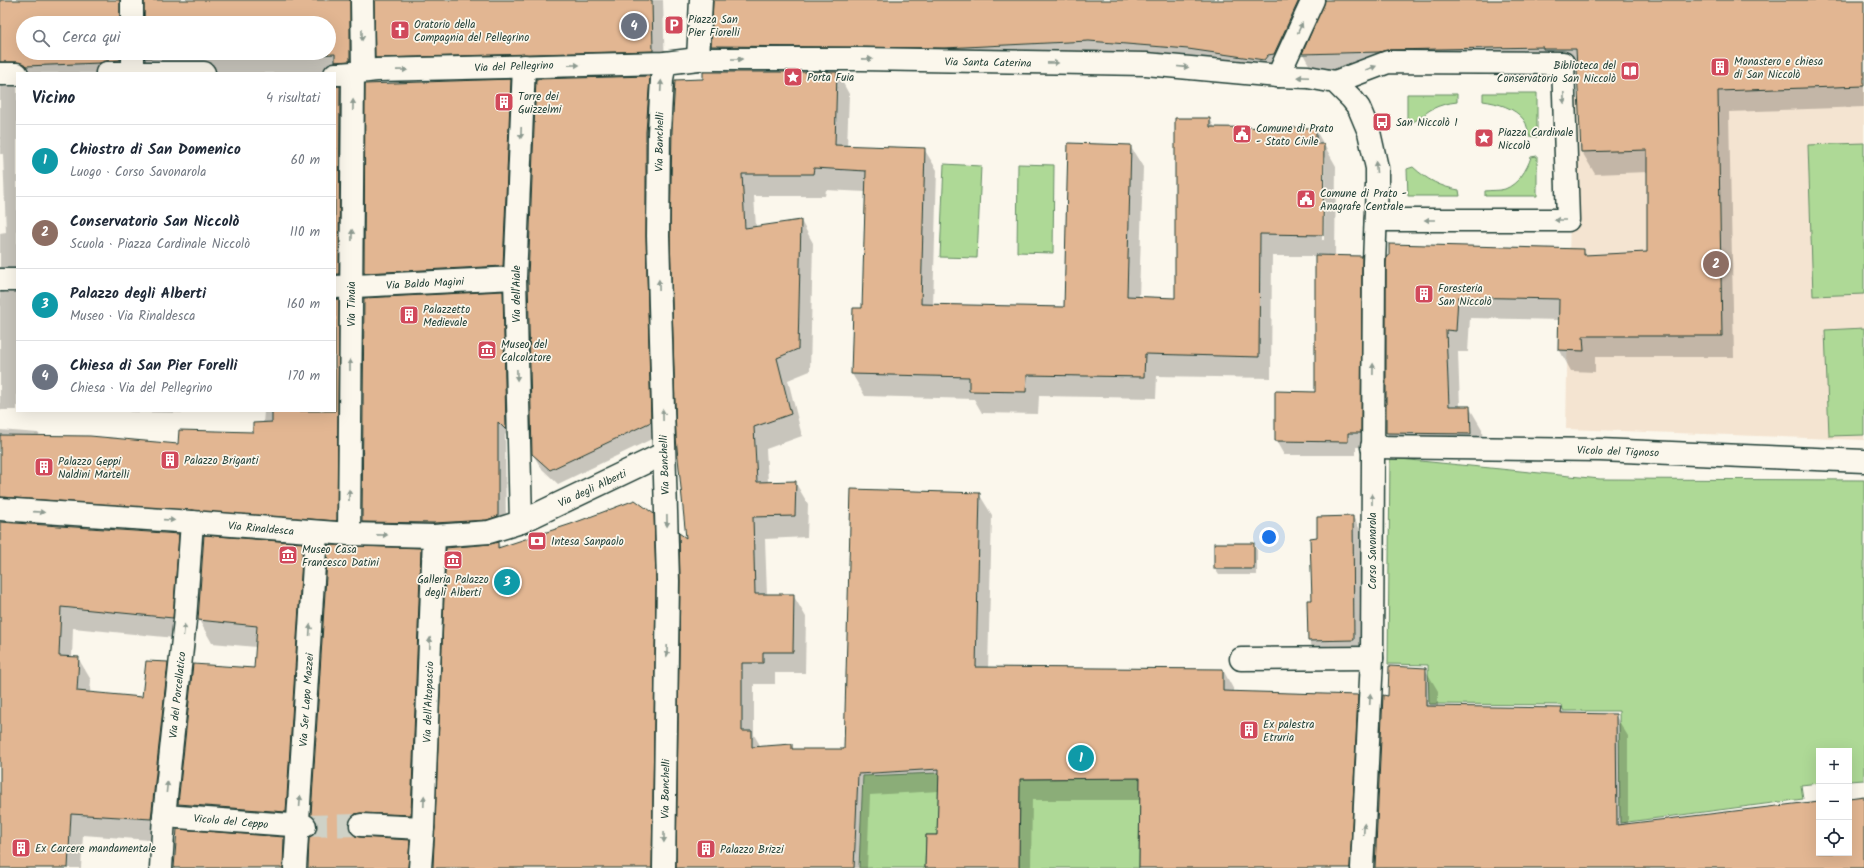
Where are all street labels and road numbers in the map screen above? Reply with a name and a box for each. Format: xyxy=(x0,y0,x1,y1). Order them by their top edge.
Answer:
street label: Via Santa Caterina xyxy=(944,53,1032,73)
street label: Via del Pellegrino xyxy=(474,57,554,77)
street label: Via Banchelli xyxy=(650,112,670,172)
street label: Via dell'Aiale xyxy=(508,265,526,323)
street label: Via Baldo Magini xyxy=(386,273,465,295)
street label: Via Tinaia xyxy=(343,281,361,327)
street label: Via Banchelli xyxy=(655,434,675,495)
street label: Vicolo del Tignoso xyxy=(1577,442,1659,462)
street label: Via degli Alberti xyxy=(555,465,630,513)
street label: Corso Savonarola xyxy=(1364,512,1382,590)
street label: Via Rinaldesca xyxy=(227,517,295,541)
street label: Via del Porcellatico xyxy=(164,651,192,739)
street label: Via Ser Lapo Mazzei xyxy=(295,652,319,747)
street label: Via dell'Altopascio xyxy=(419,661,439,743)
street label: Via Banchelli xyxy=(656,759,676,819)
street label: Vicolo del Ceppo xyxy=(193,810,269,834)

